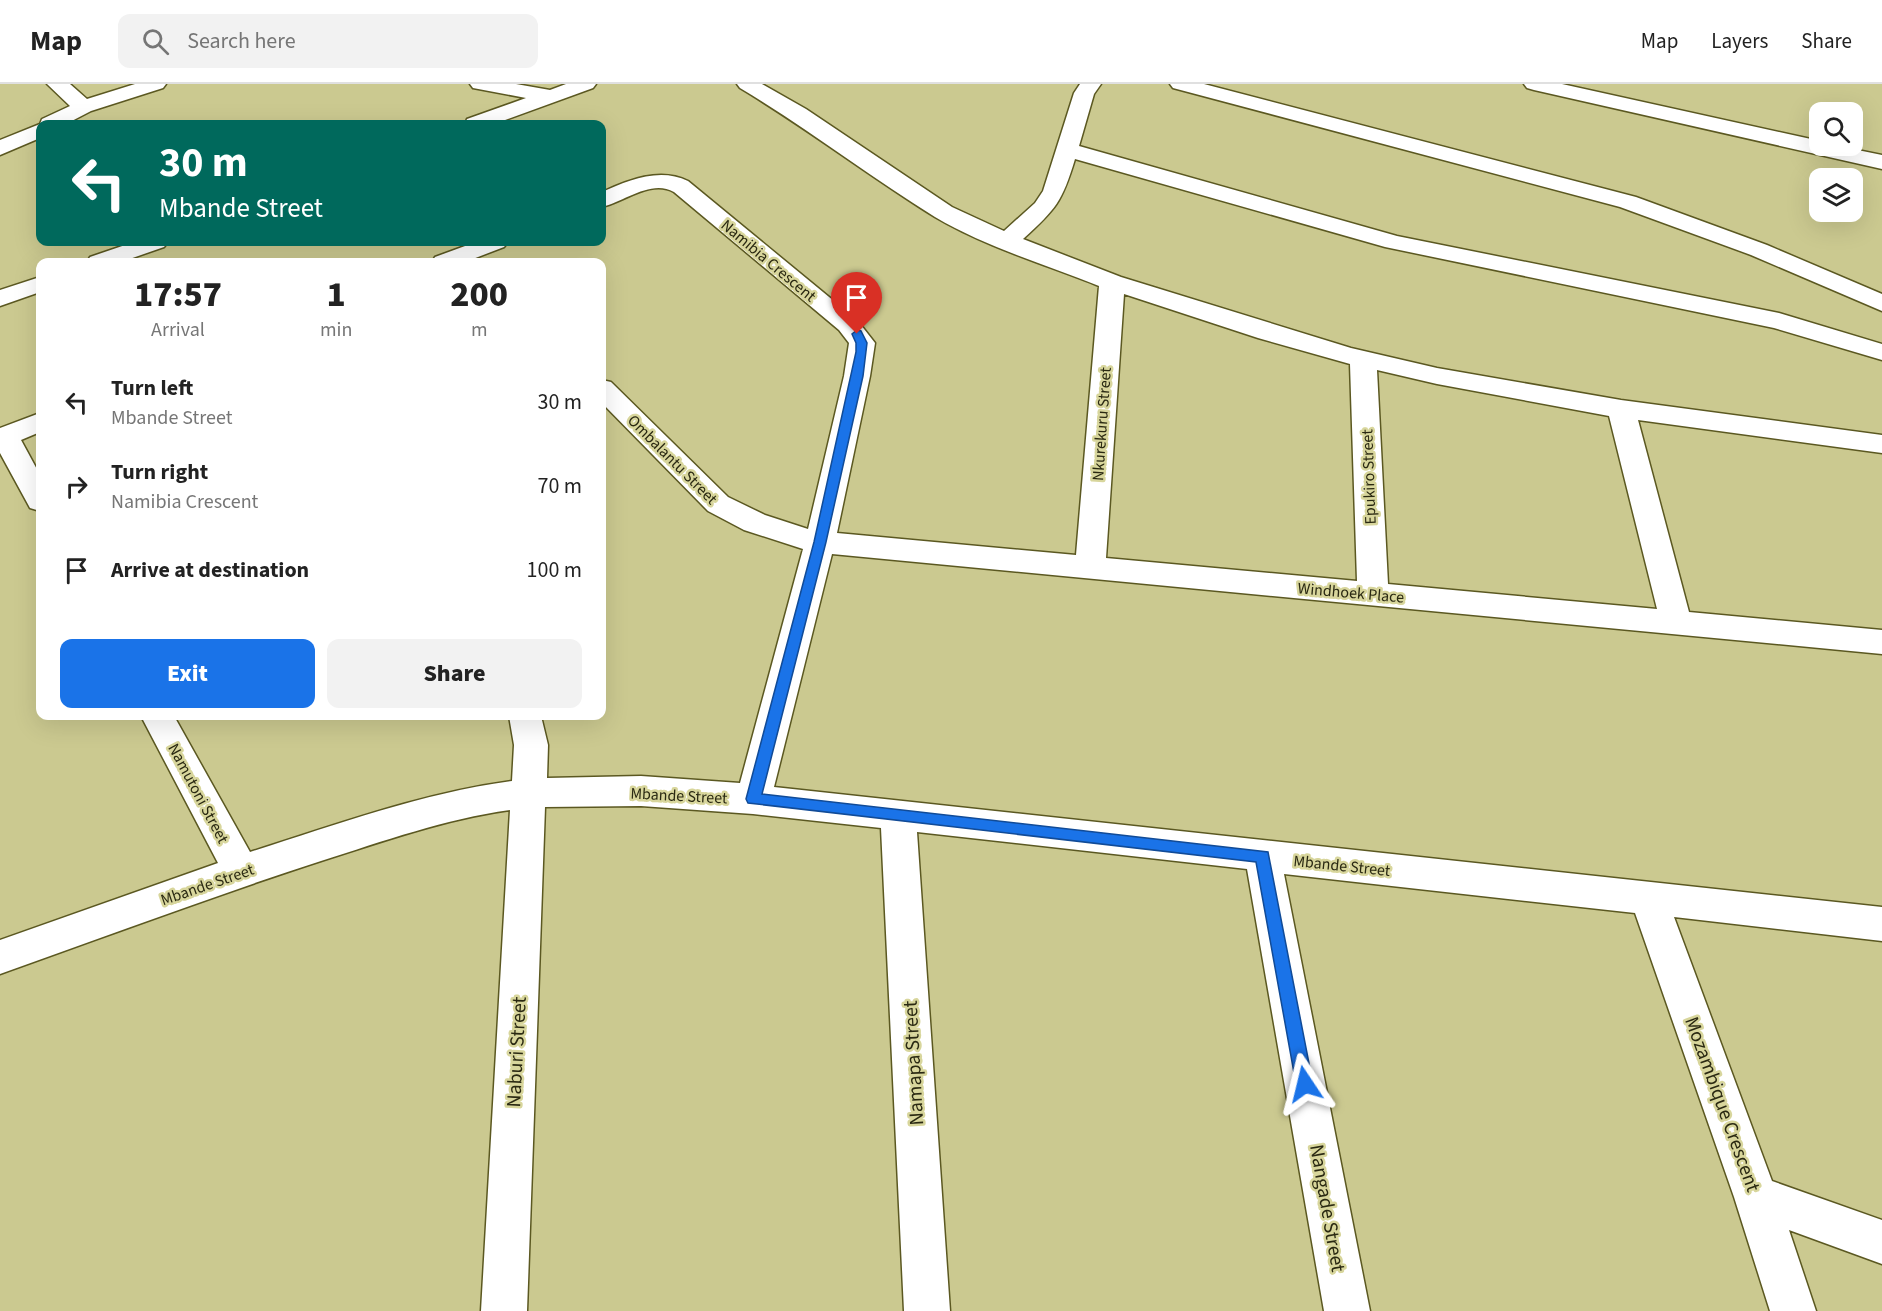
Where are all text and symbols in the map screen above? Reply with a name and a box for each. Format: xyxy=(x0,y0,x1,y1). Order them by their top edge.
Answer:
search box xyxy=(118,14,538,68)
text: Map xyxy=(30,21,82,61)
icon: search xyxy=(139,25,172,58)
text: Search here xyxy=(187,25,296,57)
text: Map xyxy=(1641,26,1678,56)
text: Layers xyxy=(1711,26,1768,56)
text: Share xyxy=(1801,26,1852,56)
map controls xyxy=(1809,102,1863,222)
button: search xyxy=(1809,102,1863,156)
text: 30 m xyxy=(159,133,248,193)
icon: left xyxy=(60,144,138,222)
button: layers xyxy=(1809,168,1863,222)
text: Mbande Street xyxy=(159,189,323,228)
street label: Namibia Crescent xyxy=(716,214,821,307)
text: 17:57 xyxy=(134,269,222,320)
text: 1 xyxy=(327,269,346,320)
text: 200 xyxy=(450,269,508,320)
pin xyxy=(831,272,882,334)
icon: arrive xyxy=(840,281,873,314)
text: Arrival xyxy=(151,316,205,344)
text: min xyxy=(320,316,352,344)
text: m xyxy=(471,316,487,344)
street label: Nkurekuru Street xyxy=(1087,366,1117,482)
text: Turn left xyxy=(111,372,193,404)
icon: left xyxy=(60,386,93,419)
text: 30 m xyxy=(537,386,582,418)
text: Mbande Street xyxy=(111,404,232,432)
street label: Ombalantu Street xyxy=(622,410,723,510)
street label: Epukiro Street xyxy=(1356,428,1382,525)
text: Turn right xyxy=(111,456,208,488)
icon: right xyxy=(60,470,93,503)
text: 70 m xyxy=(537,470,582,502)
text: Namibia Crescent xyxy=(111,488,258,516)
icon: arrive xyxy=(60,554,93,587)
text: Arrive at destination xyxy=(111,554,309,586)
text: 100 m xyxy=(527,554,582,586)
street label: Windhoek Place xyxy=(1297,577,1405,609)
button: Exit xyxy=(60,639,315,708)
button: Share xyxy=(327,639,582,708)
street label: Namutoni Street xyxy=(163,740,234,848)
street label: Mbande Street xyxy=(630,782,729,810)
street label: Mbande Street xyxy=(1292,850,1392,882)
street label: Mbande Street xyxy=(158,859,257,911)
street label: Naburi Street xyxy=(500,996,534,1108)
street label: Namapa Street xyxy=(897,1000,931,1126)
street label: Mozambique Crescent xyxy=(1677,1013,1767,1196)
position arrow xyxy=(1273,1052,1337,1116)
street label: Nangade Street xyxy=(1302,1142,1352,1274)

